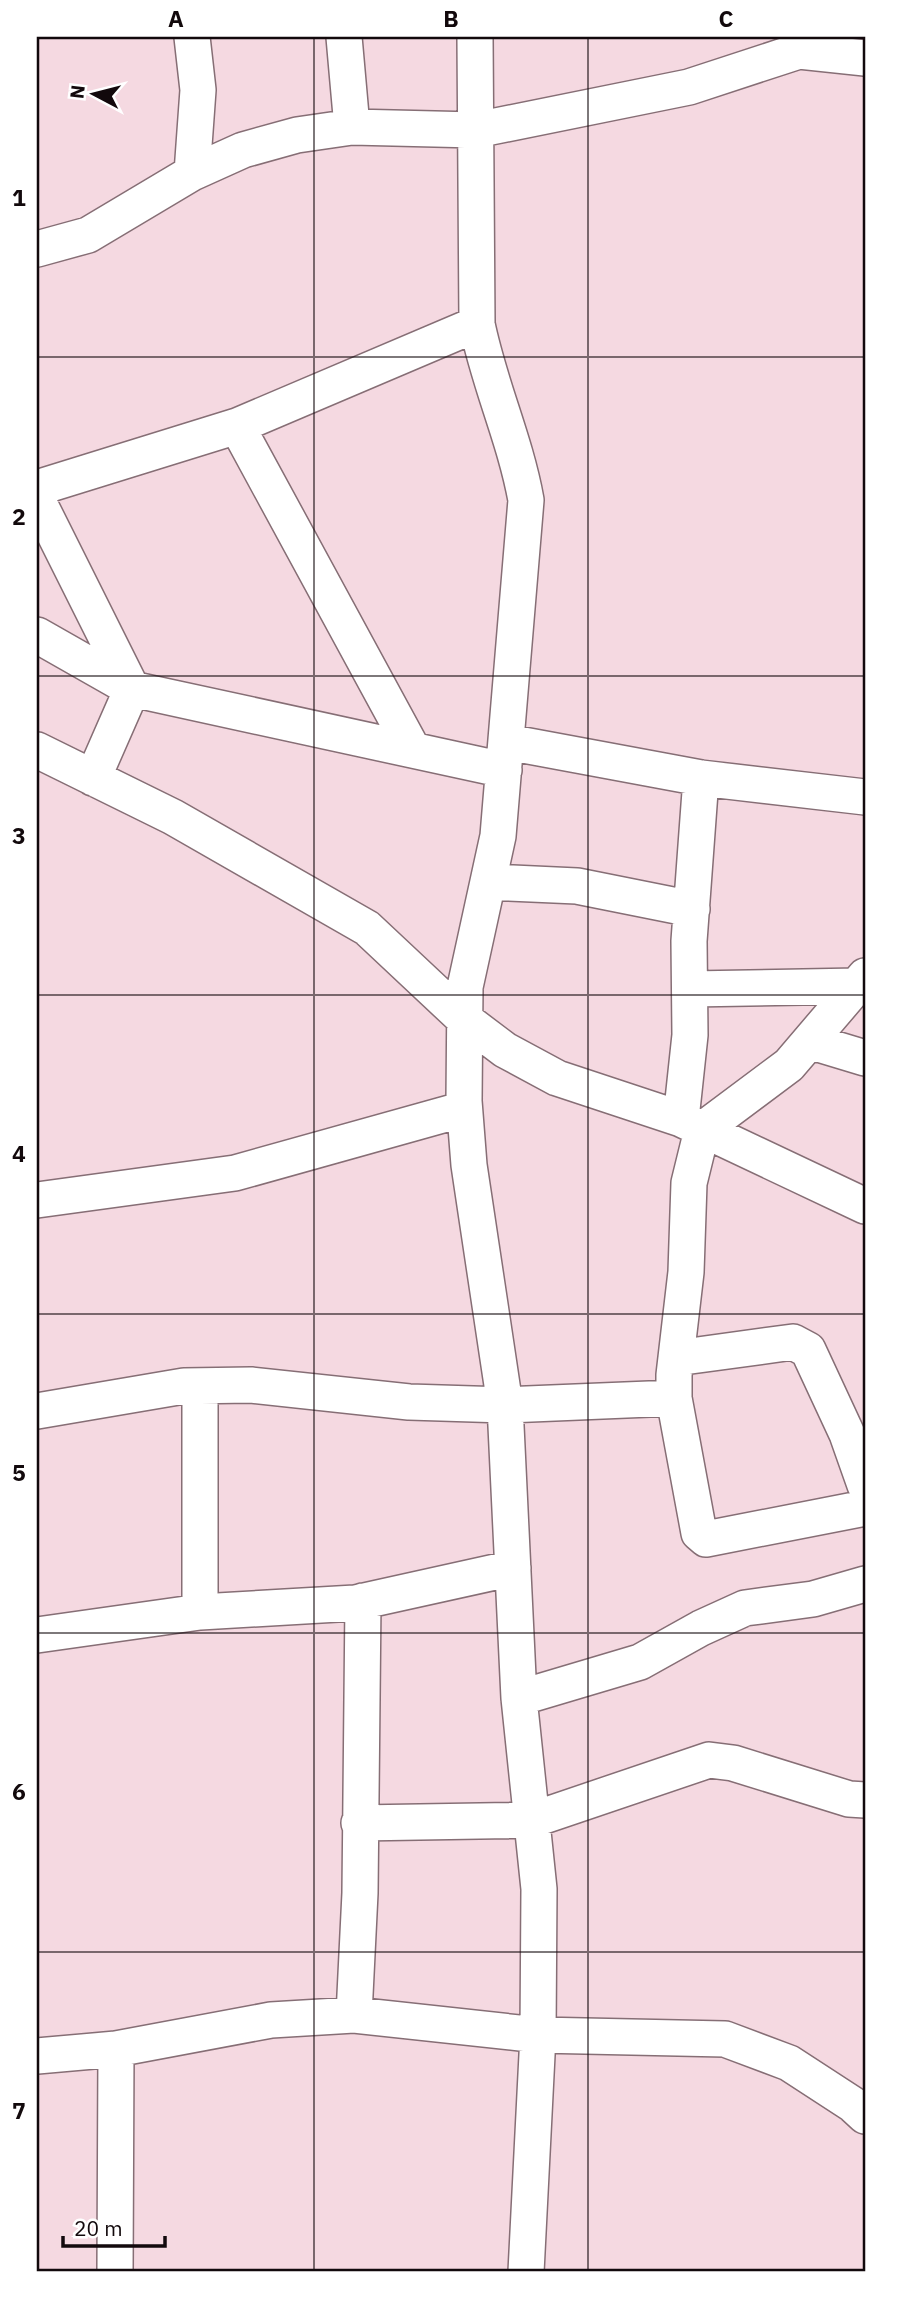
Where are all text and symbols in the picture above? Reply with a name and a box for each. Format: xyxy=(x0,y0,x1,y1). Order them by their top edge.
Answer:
text: A xyxy=(168,3,184,33)
text: B xyxy=(443,3,459,33)
text: C xyxy=(719,3,734,33)
north arrow xyxy=(60,60,130,130)
text: N xyxy=(64,84,90,100)
text: 1 xyxy=(12,182,26,212)
text: 2 xyxy=(12,501,26,531)
text: 3 xyxy=(12,820,26,850)
text: 4 xyxy=(12,1138,26,1168)
text: 5 xyxy=(12,1457,26,1487)
text: 6 xyxy=(12,1776,26,1806)
text: 7 xyxy=(12,2095,26,2125)
scale bar xyxy=(63,2204,164,2248)
text: 20 m xyxy=(74,2214,123,2242)

